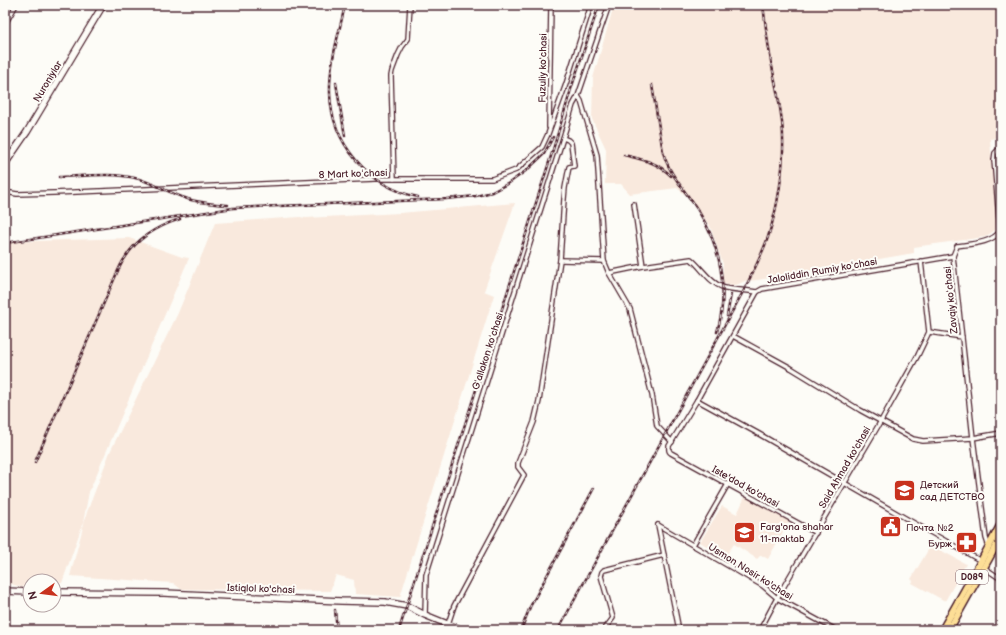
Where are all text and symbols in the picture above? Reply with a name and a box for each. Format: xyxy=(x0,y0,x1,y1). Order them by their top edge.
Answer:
street label: Fuzuliy koʻchasi xyxy=(536,33,550,103)
street label: Nuroniylar xyxy=(31,58,65,104)
street label: 8 Mart koʻchasi xyxy=(318,167,388,181)
street label: Jaloliddin Rumiy koʻchasi xyxy=(766,255,878,287)
street label: Zavqiy koʻchasi xyxy=(941,266,961,335)
street label: Gʻallakon koʻchasi xyxy=(470,311,506,392)
street label: Said Ahmad ko'chasi xyxy=(817,424,873,511)
street label: Iste'dod ko'chasi xyxy=(710,463,781,510)
school or university icon: Детский сад ДЕТСТВО xyxy=(892,477,918,503)
place label: Детский сад ДЕТСТВО xyxy=(920,479,985,503)
public building icon: Почта №2 xyxy=(878,514,904,540)
school or university icon: Farg'ona shahar 11-maktab xyxy=(732,519,758,545)
place label: Farg'ona shahar 11-maktab xyxy=(760,521,834,545)
place label: Почта №2 xyxy=(906,522,954,534)
pharmacy icon: Бурж xyxy=(954,530,980,556)
place label: Бурж xyxy=(928,538,952,550)
street label: Usmon Nosir ko'chasi xyxy=(706,541,795,603)
road number: D089 xyxy=(956,570,988,584)
north arrow xyxy=(22,573,62,613)
street label: Istiqlol ko'chasi xyxy=(227,582,295,596)
text: N xyxy=(25,590,40,601)

